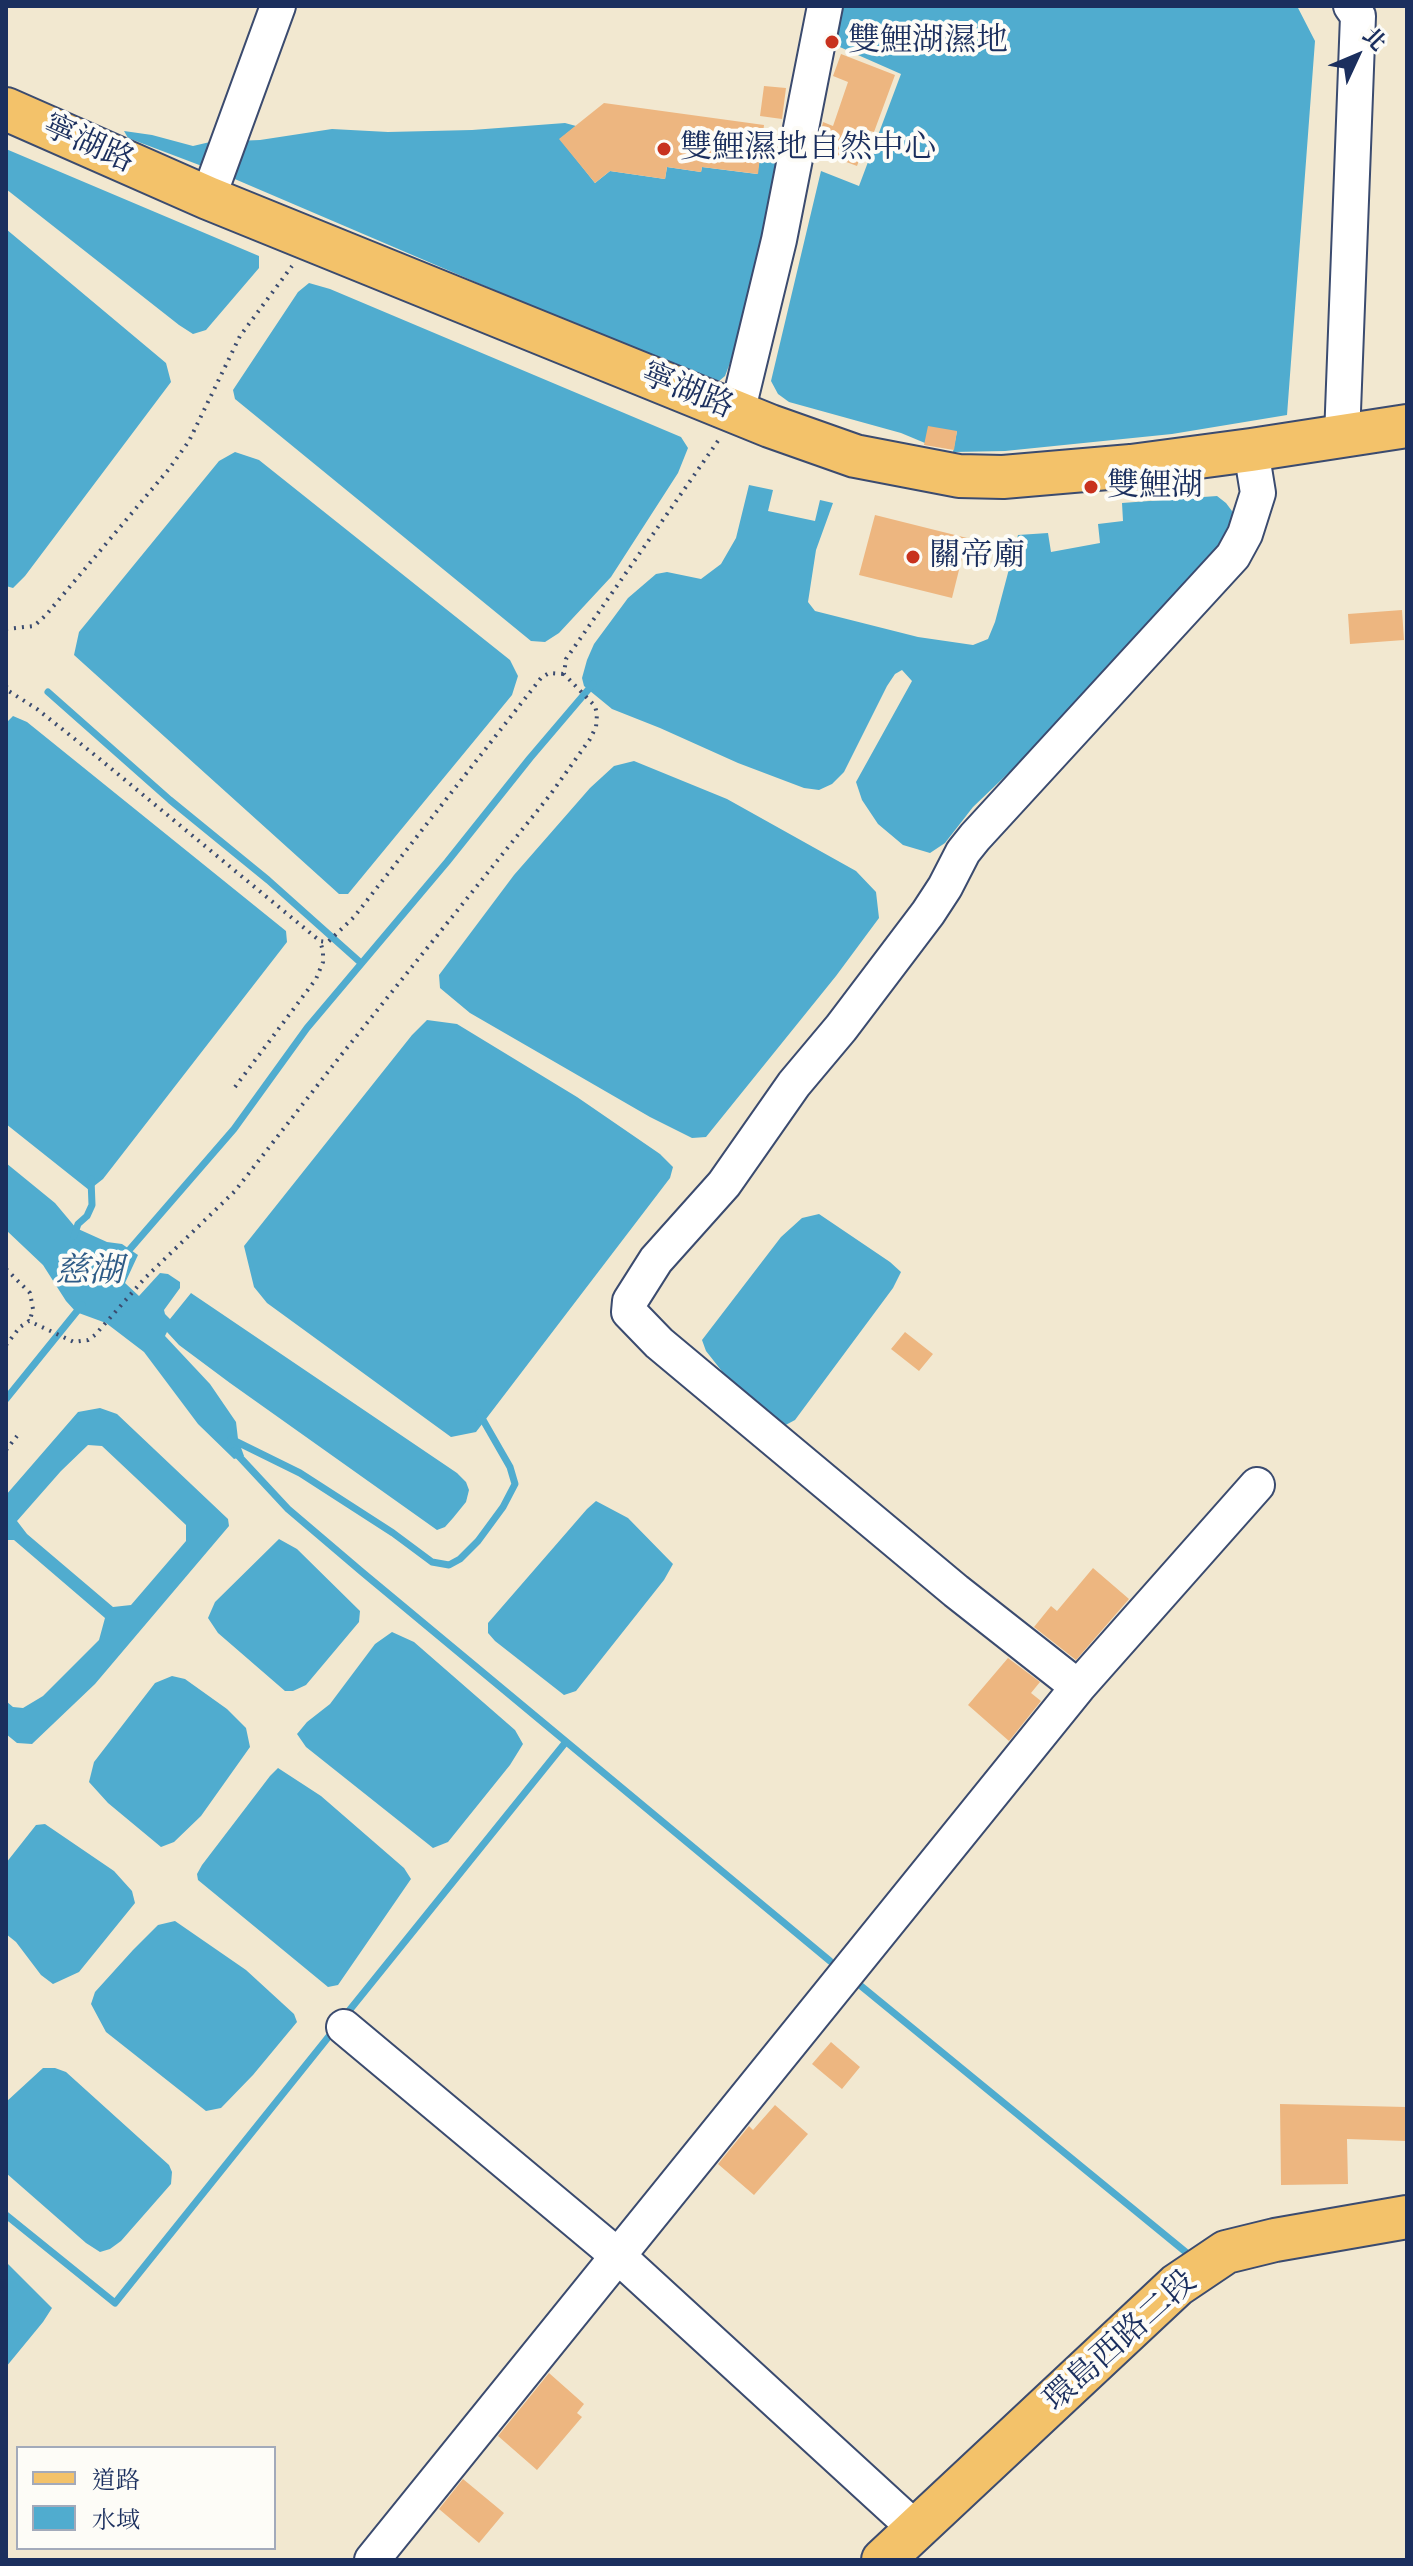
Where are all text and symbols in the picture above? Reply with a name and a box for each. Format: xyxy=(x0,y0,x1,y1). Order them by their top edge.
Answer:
north arrow xyxy=(1317,16,1397,96)
text: 北 xyxy=(1356,21,1393,58)
place label: 雙鯉湖濕地 xyxy=(848,23,1008,61)
marker: 雙鯉湖濕地 xyxy=(823,33,841,51)
street label: 寧湖路 xyxy=(36,108,140,182)
place label: 雙鯉濕地自然中心 xyxy=(680,130,936,168)
marker: 雙鯉濕地自然中心 xyxy=(655,140,673,158)
street label: 寧湖路 xyxy=(635,356,739,428)
place label: 雙鯉湖 xyxy=(1107,468,1203,506)
marker: 雙鯉湖 xyxy=(1082,478,1100,496)
place label: 關帝廟 xyxy=(929,538,1025,576)
marker: 關帝廟 xyxy=(904,548,922,566)
water label: 慈湖 xyxy=(55,1253,123,1293)
street label: 環島西路二段 xyxy=(1037,2263,1205,2421)
legend xyxy=(16,2446,276,2550)
text: 道路 xyxy=(92,2464,140,2496)
text: 水域 xyxy=(92,2504,140,2536)

